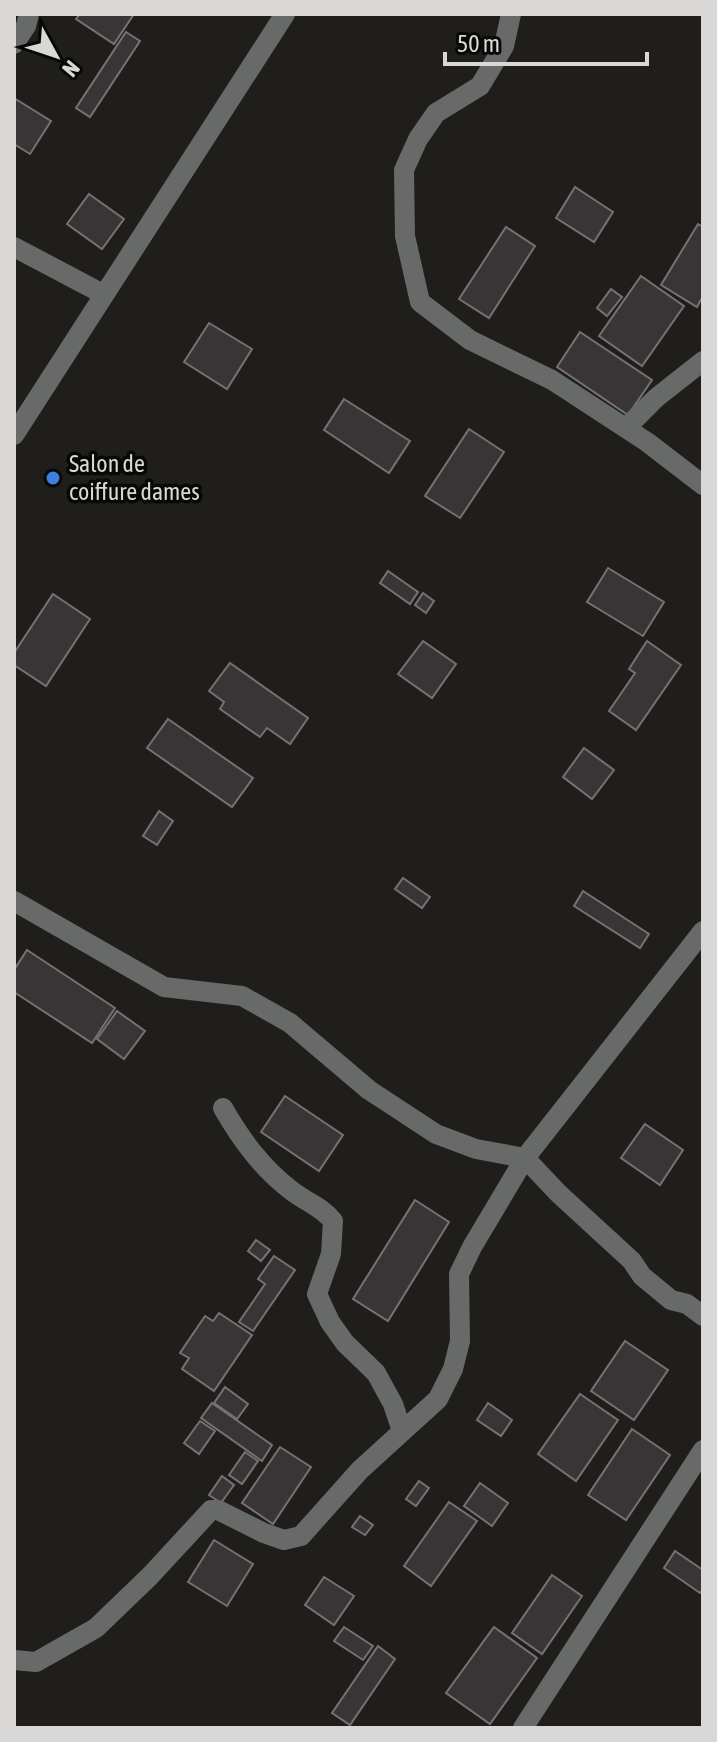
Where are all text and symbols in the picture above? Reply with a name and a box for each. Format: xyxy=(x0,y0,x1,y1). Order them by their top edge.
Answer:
north arrow xyxy=(16,16,96,96)
scale bar xyxy=(445,16,647,66)
text: 50 m xyxy=(457,30,500,57)
text: N xyxy=(57,56,85,82)
place label: Salon de coiffure dames xyxy=(69,450,200,505)
marker: Salon de coiffure dames xyxy=(44,469,62,487)

